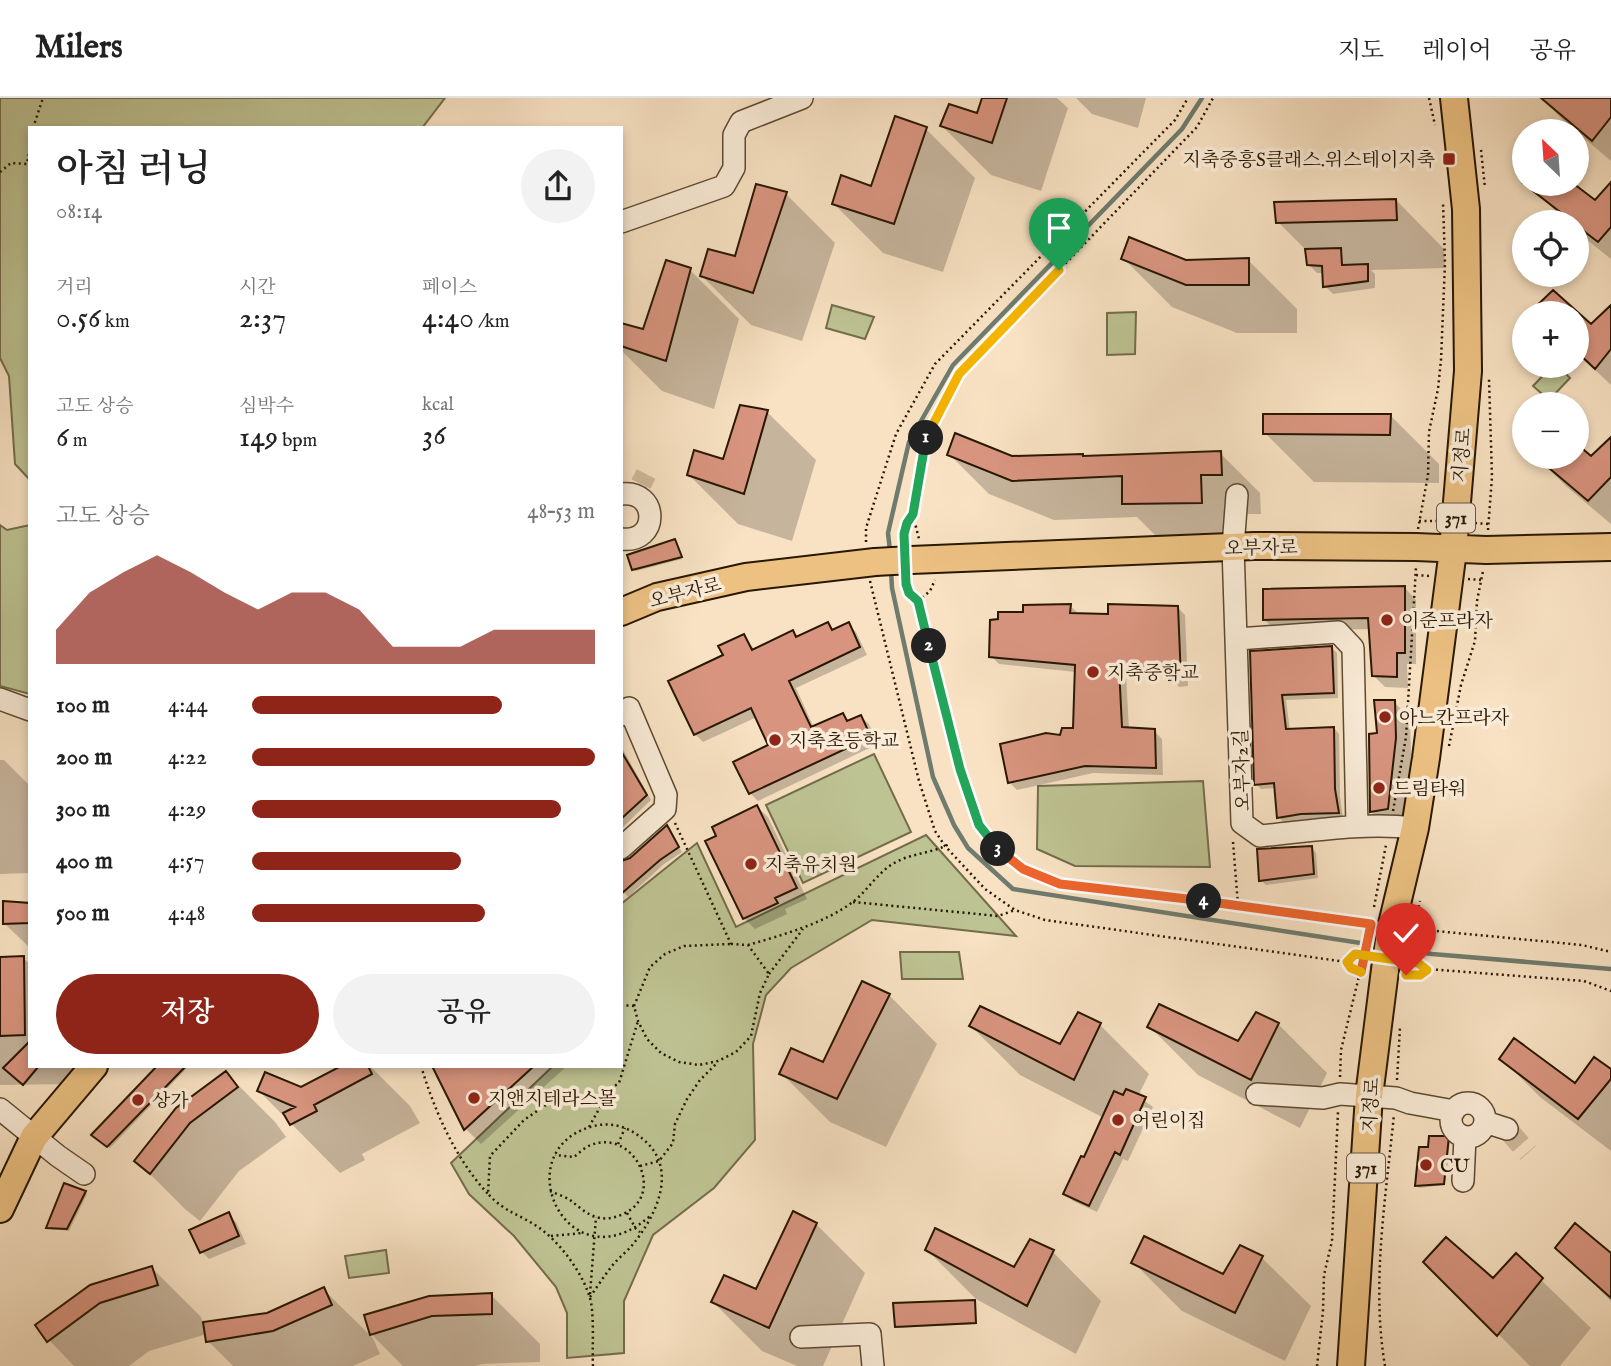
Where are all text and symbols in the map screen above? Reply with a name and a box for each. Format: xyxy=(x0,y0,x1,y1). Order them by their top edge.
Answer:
text: Milers xyxy=(35,27,123,69)
text: 지도 xyxy=(1338,36,1384,67)
text: 레이어 xyxy=(1422,36,1492,67)
text: 공유 xyxy=(1530,36,1576,67)
north arrow xyxy=(1512,119,1589,196)
map controls xyxy=(1512,119,1589,469)
text: 아침 러닝 xyxy=(56,147,211,195)
button: share xyxy=(521,149,595,223)
place label: 지축중흥S클래스.위스테이지축 xyxy=(1183,149,1435,173)
marker: 지축중흥S클래스.위스테이지축 xyxy=(1441,151,1457,167)
text: 08:14 xyxy=(56,197,102,226)
pin xyxy=(1029,198,1089,270)
icon: arrive xyxy=(1040,209,1078,247)
button: locate xyxy=(1512,210,1589,287)
text: 거리 xyxy=(56,276,93,300)
text: 시간 xyxy=(239,276,276,300)
text: 페이스 xyxy=(422,276,477,300)
text: 0.56 xyxy=(56,300,101,338)
text: 2:37 xyxy=(239,300,286,338)
text: 4:40 xyxy=(422,300,474,338)
button: + xyxy=(1512,301,1589,378)
text: km xyxy=(101,310,130,334)
text: /km xyxy=(474,310,510,334)
button: − xyxy=(1512,392,1589,469)
text: kcal xyxy=(422,393,454,417)
text: 고도 상승 xyxy=(56,395,134,419)
text: 심박수 xyxy=(239,395,294,419)
text: 36 xyxy=(422,417,446,455)
text: 6 xyxy=(56,419,69,457)
text: 149 xyxy=(239,419,278,457)
pin: 1 xyxy=(908,420,944,456)
text: 1 xyxy=(922,425,929,449)
street label: 지정로 xyxy=(1449,427,1477,484)
text: m xyxy=(69,429,87,453)
text: bpm xyxy=(278,429,317,453)
text: 48–53 m xyxy=(527,497,595,526)
text: 고도 상승 xyxy=(56,502,150,531)
road number: 371 xyxy=(1437,504,1475,532)
street label: 오부자로 xyxy=(1224,536,1298,562)
street label: 오부자로 xyxy=(647,573,724,614)
place label: 이준프라자 xyxy=(1401,610,1493,634)
marker: 이준프라자 xyxy=(1379,612,1395,628)
pin: 2 xyxy=(912,628,946,664)
text: 2 xyxy=(924,633,933,657)
place label: 지축중학교 xyxy=(1107,662,1199,686)
marker: 지축중학교 xyxy=(1085,664,1101,680)
text: 100 m xyxy=(56,691,110,720)
text: 4:44 xyxy=(168,691,208,720)
place label: 아느칸프라자 xyxy=(1399,707,1510,731)
marker: 아느칸프라자 xyxy=(1377,709,1393,725)
street label: 오부자2길 xyxy=(1230,728,1256,811)
place label: 지축초등학교 xyxy=(789,730,899,754)
marker: 지축초등학교 xyxy=(767,732,783,748)
text: 200 m xyxy=(56,743,112,772)
text: 4:22 xyxy=(168,743,207,772)
place label: 드림타워 xyxy=(1393,778,1466,802)
marker: 드림타워 xyxy=(1371,780,1387,796)
text: 300 m xyxy=(56,795,110,824)
text: 4:29 xyxy=(168,795,206,824)
pin: 3 xyxy=(981,832,1016,866)
text: 3 xyxy=(994,836,1001,860)
text: 400 m xyxy=(56,847,113,876)
text: 4:57 xyxy=(168,847,204,876)
place label: 지축유치원 xyxy=(765,854,857,878)
marker: 지축유치원 xyxy=(743,856,759,872)
pin: 4 xyxy=(1186,884,1222,918)
text: 4 xyxy=(1199,888,1208,912)
text: 500 m xyxy=(56,899,110,928)
text: 4:48 xyxy=(168,899,206,928)
pin xyxy=(1376,903,1436,975)
icon: check xyxy=(1387,914,1425,952)
button: 저장 xyxy=(56,974,319,1054)
button: 공유 xyxy=(333,974,595,1054)
street label: 지정로 xyxy=(1358,1077,1386,1133)
place label: 지앤지테라스몰 xyxy=(488,1088,616,1112)
place label: 상가 xyxy=(152,1090,189,1114)
marker: 지앤지테라스몰 xyxy=(466,1090,482,1106)
marker: 상가 xyxy=(130,1092,146,1108)
place label: 어린이집 xyxy=(1132,1110,1205,1134)
marker: 어린이집 xyxy=(1110,1112,1126,1128)
road number: 371 xyxy=(1347,1154,1385,1182)
place label: CU xyxy=(1440,1155,1471,1179)
marker: CU xyxy=(1418,1157,1434,1173)

